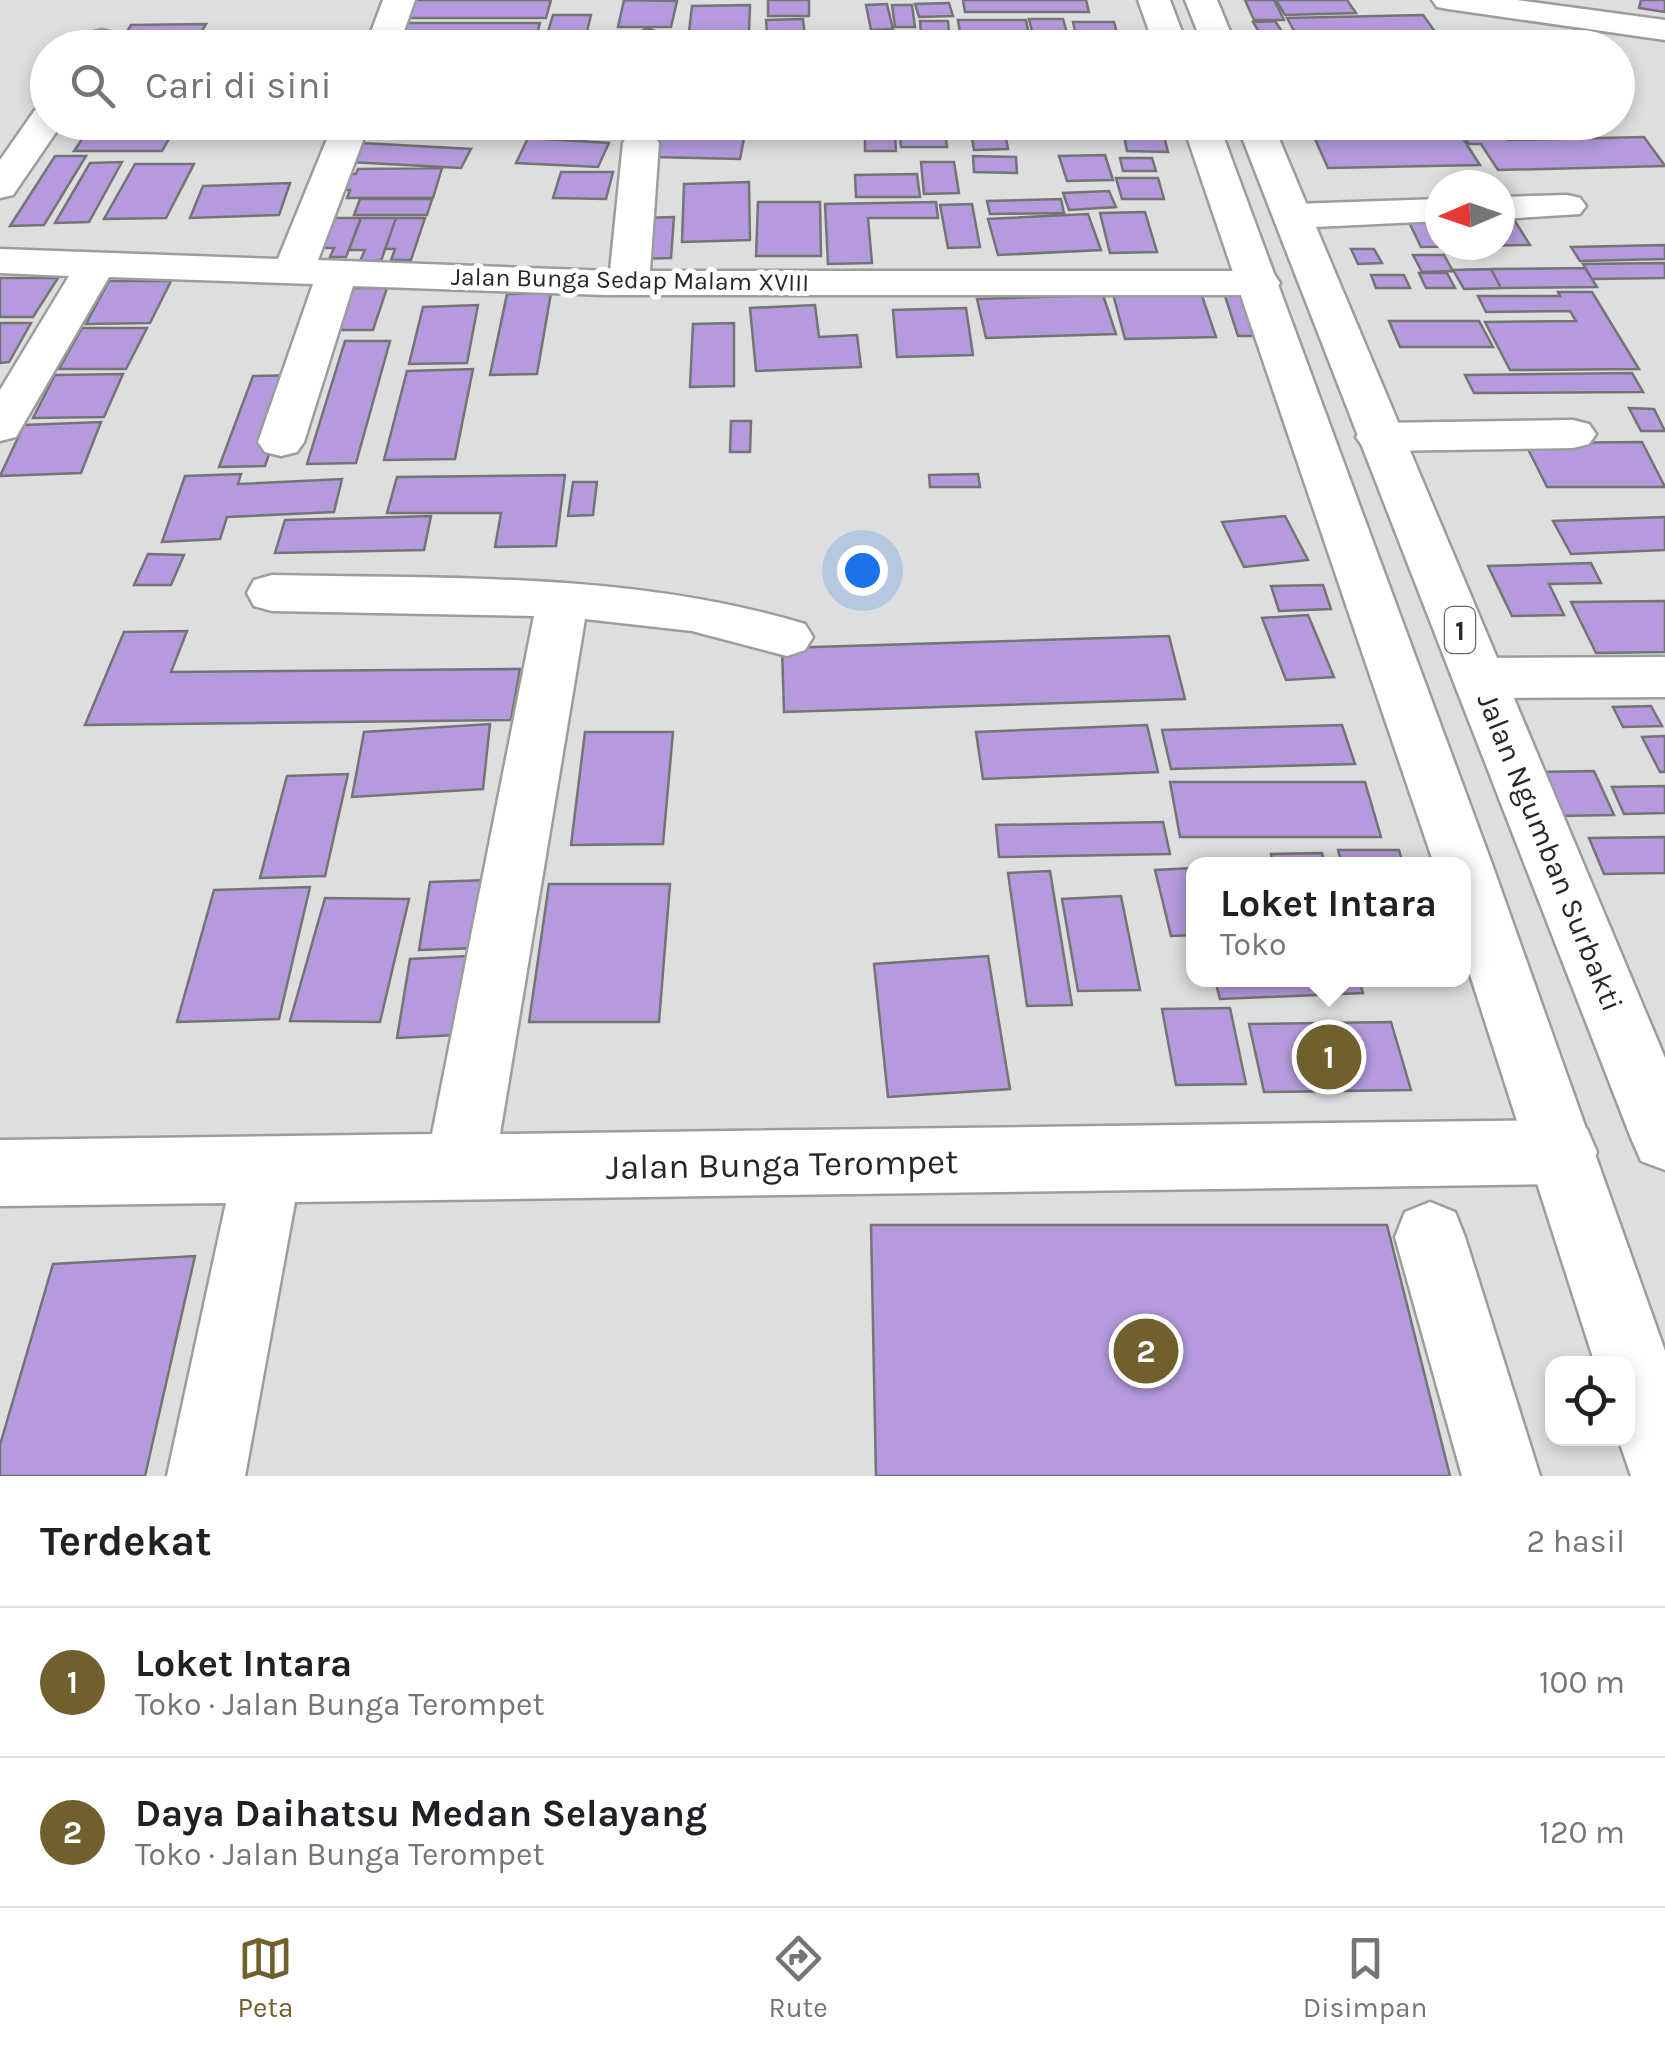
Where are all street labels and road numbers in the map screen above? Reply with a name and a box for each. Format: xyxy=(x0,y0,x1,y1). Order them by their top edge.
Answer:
street label: Jalan Bunga Sedap Malam XVIII xyxy=(451,262,809,297)
road number: 1 xyxy=(1445,607,1475,653)
street label: Jalan Ngumban Surbakti xyxy=(1470,687,1630,1017)
street label: Jalan Bunga Terompet xyxy=(606,1141,958,1188)

